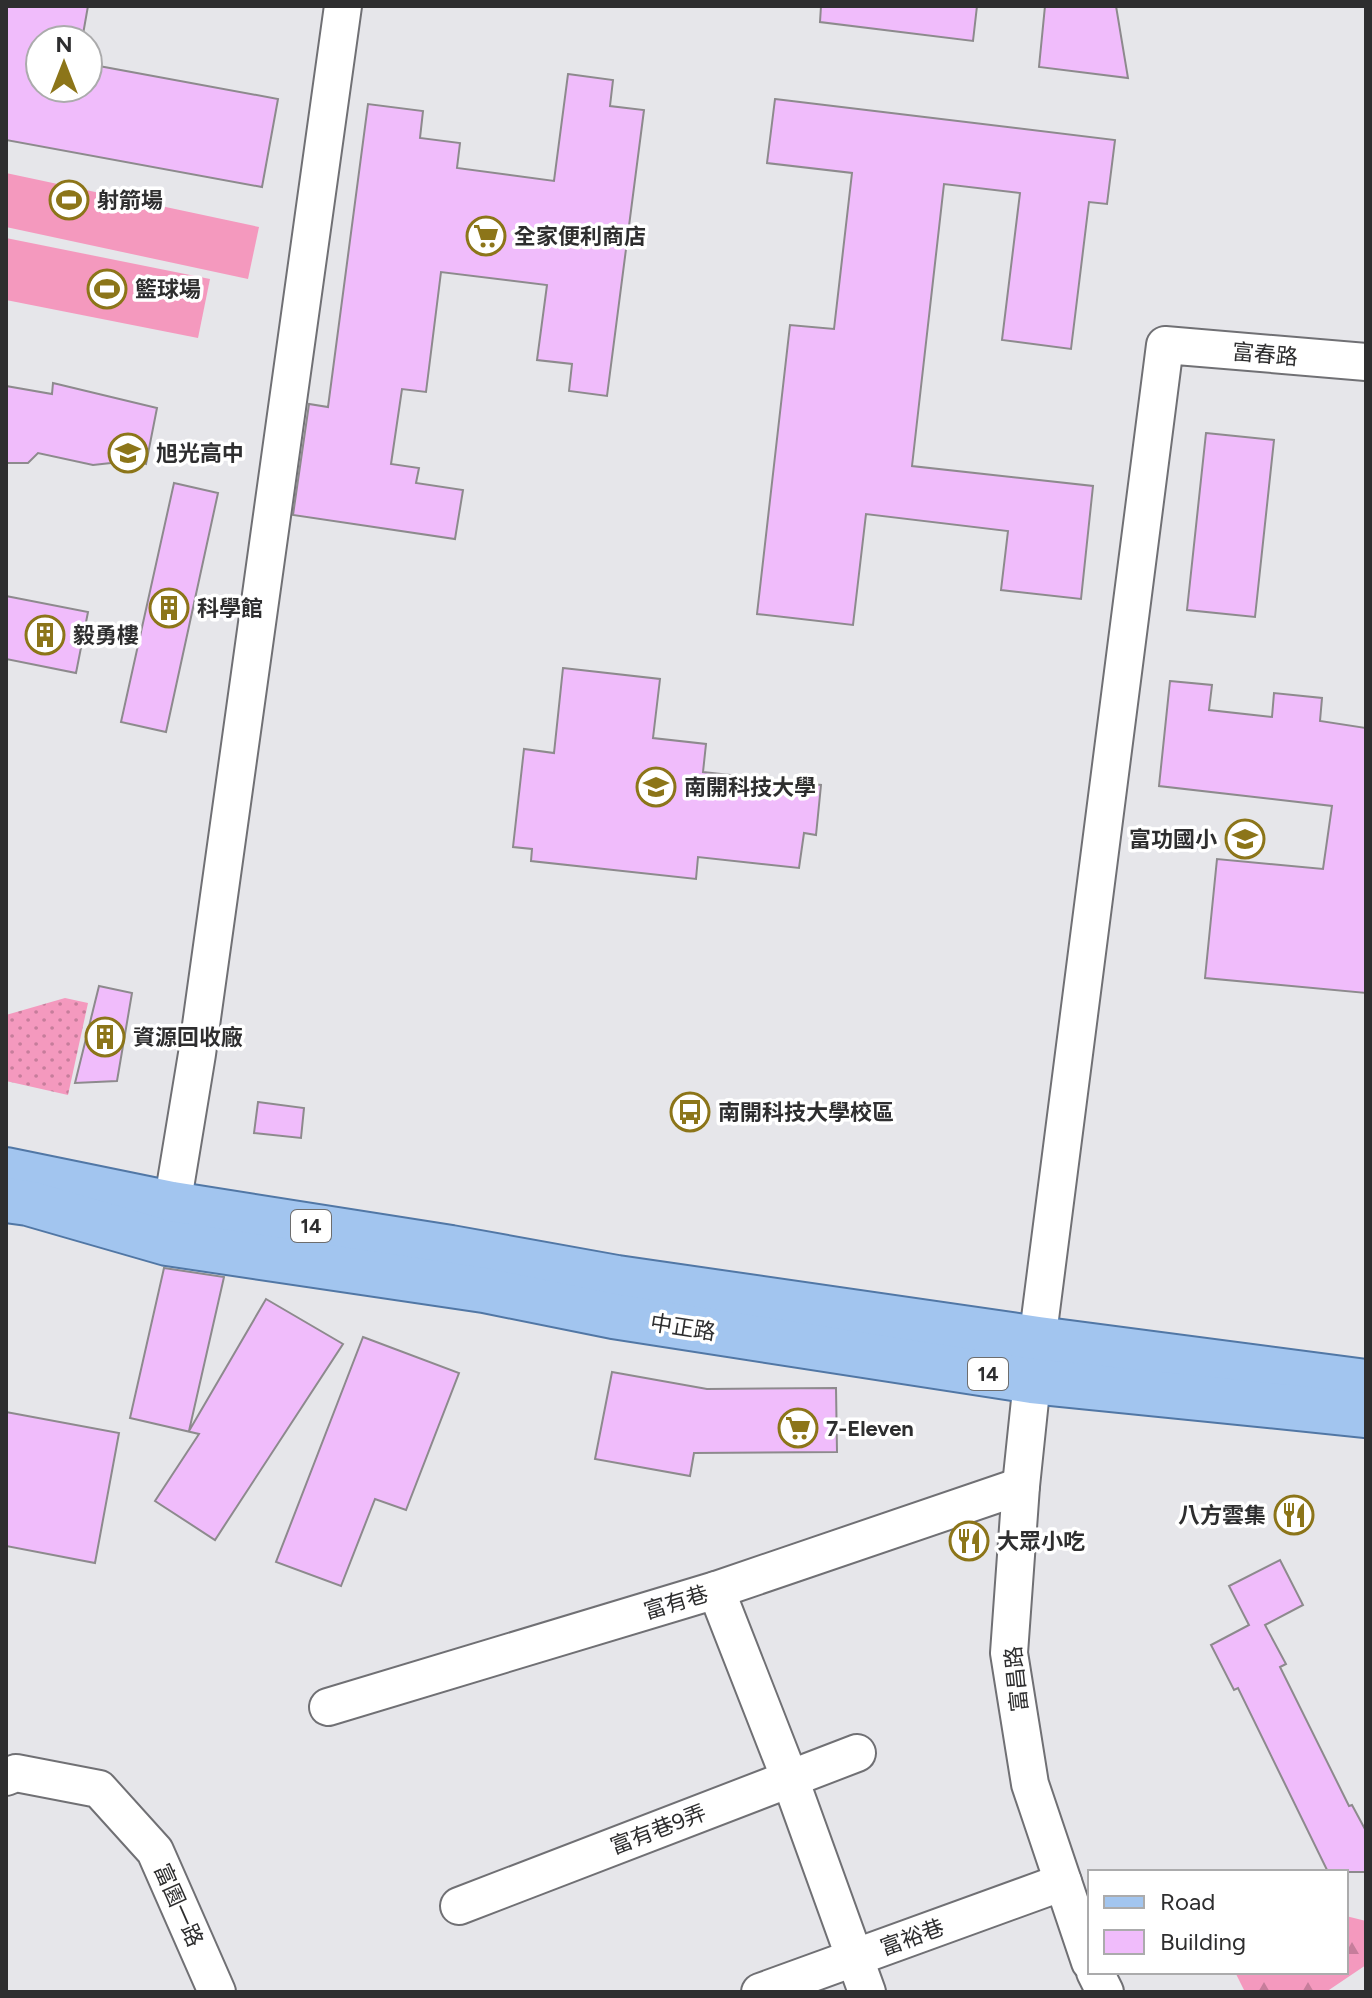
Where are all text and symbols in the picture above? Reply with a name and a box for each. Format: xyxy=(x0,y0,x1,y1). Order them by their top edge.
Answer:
north arrow xyxy=(24,24,104,104)
text: N xyxy=(55,31,73,58)
sports icon: 射箭場 xyxy=(48,179,90,221)
place label: 射箭場 xyxy=(97,187,163,214)
supermarket icon: 全家便利商店 xyxy=(465,215,507,257)
place label: 全家便利商店 xyxy=(514,223,646,250)
sports icon: 籃球場 xyxy=(86,268,128,310)
place label: 籃球場 xyxy=(135,276,201,303)
street label: 富春路 xyxy=(1231,338,1299,371)
school or university icon: 旭光高中 xyxy=(107,432,149,474)
place label: 旭光高中 xyxy=(156,440,244,467)
building icon: 科學館 xyxy=(148,587,190,629)
place label: 科學館 xyxy=(197,595,263,622)
building icon: 毅勇樓 xyxy=(24,614,66,656)
place label: 毅勇樓 xyxy=(73,622,139,649)
school or university icon: 南開科技大學 xyxy=(635,766,677,808)
place label: 南開科技大學 xyxy=(684,774,816,801)
school or university icon: 富功國小 xyxy=(1224,818,1266,860)
place label: 富功國小 xyxy=(1129,826,1217,853)
building icon: 資源回收廠 xyxy=(84,1016,126,1058)
place label: 資源回收廠 xyxy=(133,1024,243,1051)
bus stop icon: 南開科技大學校區 xyxy=(669,1091,711,1133)
place label: 南開科技大學校區 xyxy=(718,1099,894,1126)
road number: 14 xyxy=(291,1210,331,1242)
street label: 中正路 xyxy=(648,1309,718,1346)
road number: 14 xyxy=(968,1358,1008,1390)
supermarket icon: 7-Eleven xyxy=(777,1407,819,1449)
place label: 7-Eleven xyxy=(826,1415,914,1442)
restaurant icon: 八方雲集 xyxy=(1273,1494,1315,1536)
place label: 八方雲集 xyxy=(1178,1502,1266,1529)
restaurant icon: 大眾小吃 xyxy=(948,1520,990,1562)
place label: 大眾小吃 xyxy=(997,1528,1085,1555)
street label: 富有巷 xyxy=(641,1580,712,1625)
street label: 富昌路 xyxy=(1000,1645,1033,1713)
street label: 富有巷9弄 xyxy=(606,1799,710,1860)
street label: 富園一路 xyxy=(148,1860,209,1951)
legend xyxy=(1088,1870,1348,1974)
text: Road xyxy=(1160,1887,1215,1916)
street label: 富裕巷 xyxy=(877,1913,948,1961)
text: Building xyxy=(1160,1927,1246,1956)

